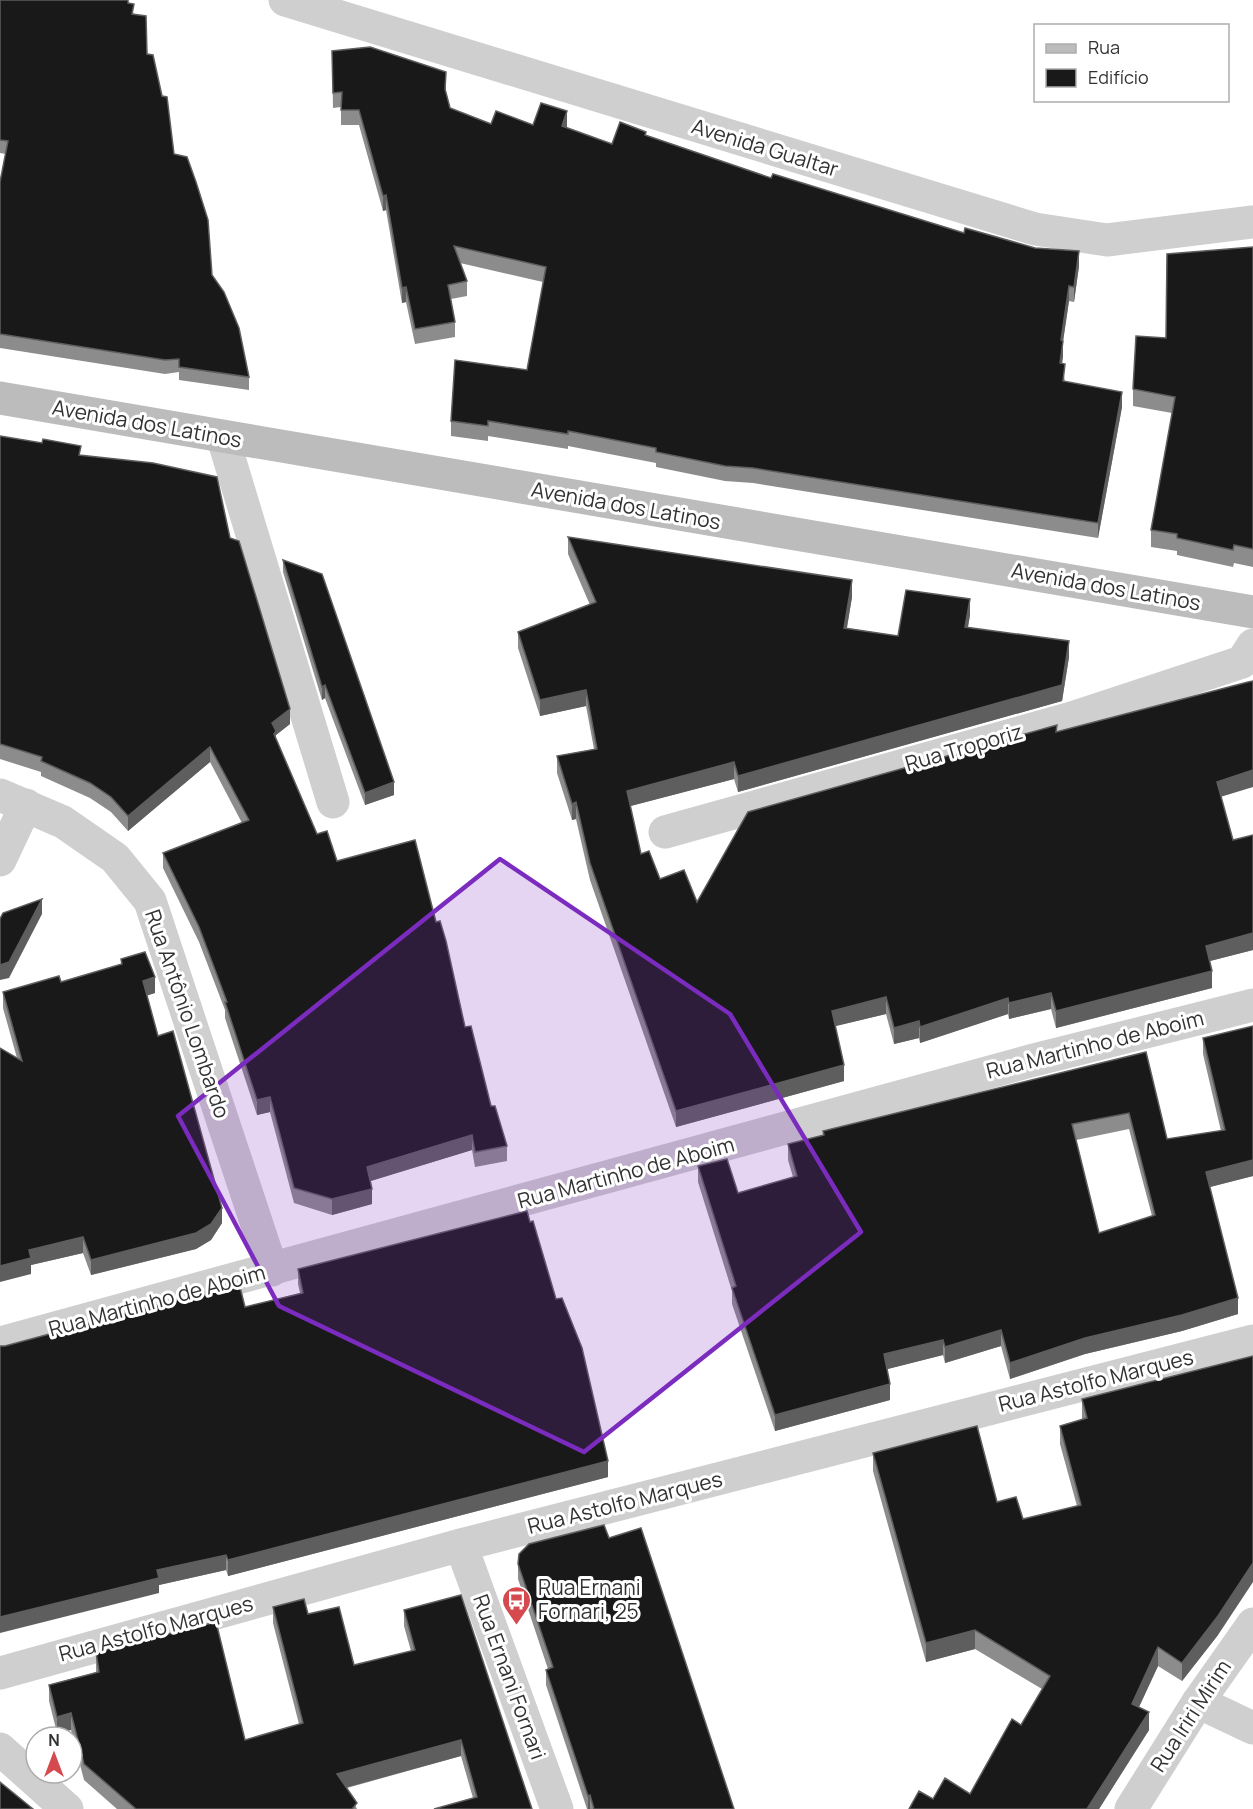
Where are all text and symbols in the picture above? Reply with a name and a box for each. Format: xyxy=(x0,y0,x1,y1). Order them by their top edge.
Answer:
legend xyxy=(1034,24,1229,102)
text: Rua xyxy=(1088,35,1120,59)
text: Edifício xyxy=(1088,65,1149,89)
street label: Avenida Gualtar xyxy=(689,111,842,183)
street label: Avenida dos Latinos xyxy=(50,393,244,453)
street label: Avenida dos Latinos xyxy=(529,475,723,535)
street label: Avenida dos Latinos xyxy=(1009,556,1203,616)
street label: Rua Troporiz xyxy=(902,717,1026,777)
street label: Rua Antônio Lombardo xyxy=(139,906,237,1122)
street label: Rua Martinho de Aboim xyxy=(983,1003,1206,1085)
street label: Rua Martinho de Aboim xyxy=(514,1130,737,1214)
street label: Rua Martinho de Aboim xyxy=(45,1258,268,1342)
street label: Rua Astolfo Marques xyxy=(995,1342,1196,1418)
street label: Rua Astolfo Marques xyxy=(524,1464,725,1540)
place label: Rua Ernani Fornari, 25 xyxy=(538,1573,641,1625)
bus stop icon: Rua Ernani Fornari, 25 xyxy=(501,1584,533,1626)
street label: Rua Astolfo Marques xyxy=(56,1589,256,1667)
street label: Rua Ernani Fornari xyxy=(467,1590,553,1763)
street label: Rua Iriri Mirim xyxy=(1143,1654,1237,1777)
north arrow xyxy=(24,1725,84,1785)
text: N xyxy=(48,1729,60,1751)

